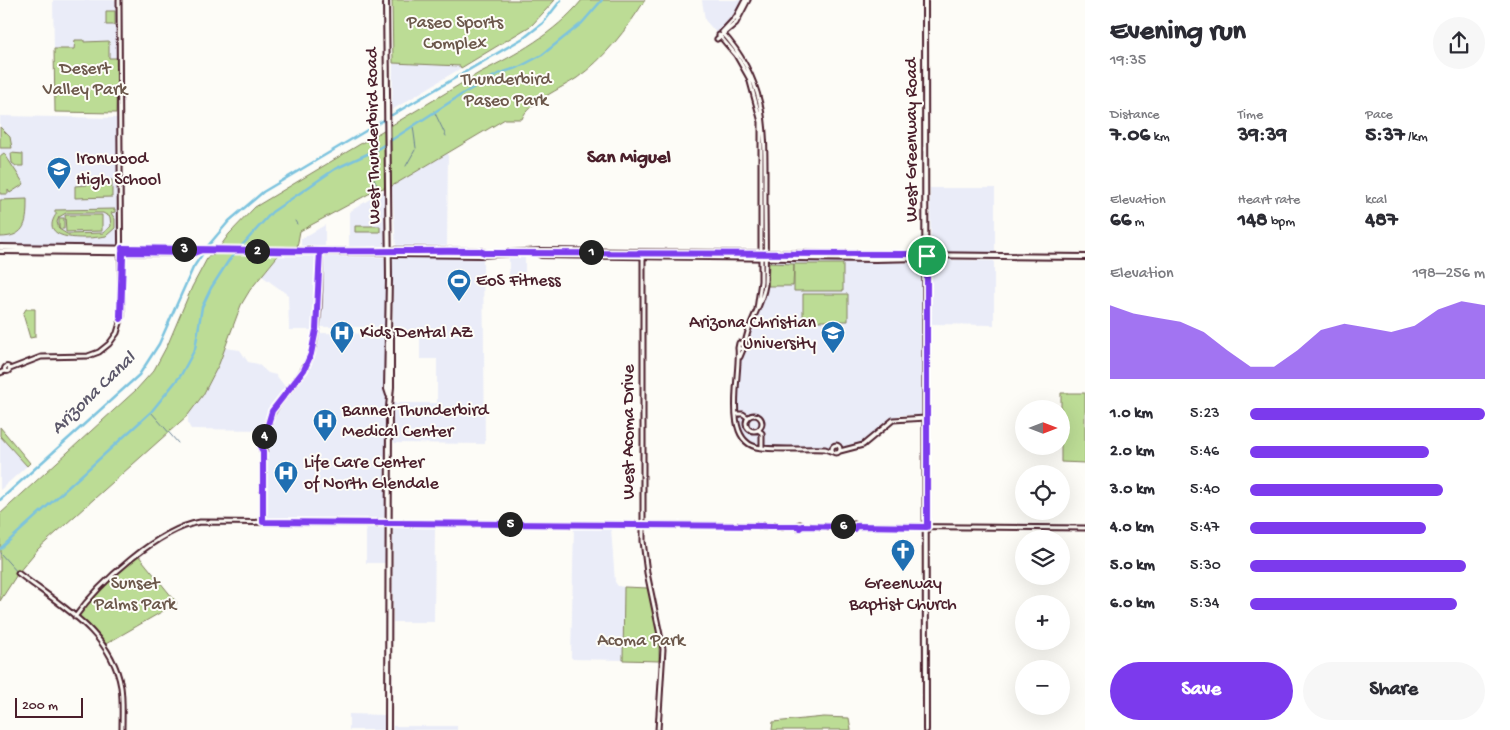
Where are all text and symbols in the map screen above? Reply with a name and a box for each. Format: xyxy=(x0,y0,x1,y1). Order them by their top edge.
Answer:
park label: Paseo Sports Complex xyxy=(406,13,505,55)
text: Evening run xyxy=(1110,16,1246,49)
button: share xyxy=(1433,17,1485,69)
street label: West Thunderbird Road xyxy=(362,46,386,224)
text: 19:35 xyxy=(1110,52,1146,71)
street label: West Greenway Road xyxy=(902,57,923,222)
park label: Desert Valley Park xyxy=(42,59,129,101)
park label: Thunderbird Paseo Park xyxy=(460,70,553,112)
text: Distance xyxy=(1110,107,1159,124)
text: Time xyxy=(1238,107,1263,124)
text: Pace xyxy=(1365,107,1393,124)
text: 7.06 xyxy=(1110,124,1150,149)
text: 39:39 xyxy=(1238,124,1287,149)
text: 5:37 xyxy=(1365,124,1405,149)
text: km xyxy=(1150,129,1170,146)
text: /km xyxy=(1405,129,1428,146)
district label: San Miguel xyxy=(587,147,671,170)
place label: Ironwood High School xyxy=(76,149,161,191)
school or university icon: Ironwood High School xyxy=(46,156,72,190)
text: Elevation xyxy=(1110,192,1166,209)
text: Heart rate xyxy=(1238,192,1300,209)
text: kcal xyxy=(1365,192,1387,209)
text: 66 xyxy=(1110,209,1131,234)
text: 148 xyxy=(1238,209,1268,234)
text: 487 xyxy=(1365,209,1398,234)
text: m xyxy=(1131,214,1145,231)
text: bpm xyxy=(1268,214,1295,231)
pin xyxy=(906,235,948,277)
pin: 3 xyxy=(172,236,196,262)
pin: 2 xyxy=(244,238,270,264)
pin: 1 xyxy=(578,240,604,264)
text: 3 xyxy=(181,241,188,258)
icon: arrive xyxy=(913,242,941,270)
text: 2 xyxy=(254,243,261,260)
text: 1 xyxy=(589,244,594,261)
text: Elevation xyxy=(1110,265,1174,284)
text: 198–256 m xyxy=(1412,265,1485,284)
sports icon: EoS Fitness xyxy=(446,268,472,302)
place label: EoS Fitness xyxy=(476,271,562,292)
place label: Arizona Christian University xyxy=(689,313,816,355)
hospital icon: Kids Dental AZ xyxy=(329,320,355,354)
school or university icon: Arizona Christian University xyxy=(820,320,846,354)
place label: Kids Dental AZ xyxy=(360,323,473,344)
water label: Arizona Canal xyxy=(47,347,142,440)
street label: West Acoma Drive xyxy=(619,364,640,500)
north arrow xyxy=(1015,400,1070,455)
map controls xyxy=(1015,400,1070,715)
place label: Banner Thunderbird Medical Center xyxy=(341,401,490,443)
text: 1.0 km xyxy=(1110,405,1153,424)
text: 5:23 xyxy=(1190,405,1220,424)
hospital icon: Banner Thunderbird Medical Center xyxy=(312,408,338,442)
pin: 4 xyxy=(252,424,276,448)
text: 4 xyxy=(261,428,268,445)
text: 2.0 km xyxy=(1110,443,1154,462)
text: 5:46 xyxy=(1190,443,1219,462)
place label: Life Care Center of North Glendale xyxy=(304,453,440,495)
hospital icon: Life Care Center of North Glendale xyxy=(273,460,299,494)
button: locate xyxy=(1015,465,1070,520)
text: 3.0 km xyxy=(1110,481,1155,500)
text: 5:40 xyxy=(1190,481,1220,500)
pin: 5 xyxy=(498,512,522,536)
pin: 6 xyxy=(830,514,856,538)
text: 5 xyxy=(507,516,514,533)
text: 6 xyxy=(840,518,847,535)
text: 4.0 km xyxy=(1110,519,1154,538)
text: 5:47 xyxy=(1190,519,1219,538)
button: layers xyxy=(1015,530,1070,585)
church icon: Greenway Baptist Church xyxy=(890,538,916,572)
text: 5.0 km xyxy=(1110,557,1155,576)
text: 5:30 xyxy=(1190,557,1221,576)
park label: Sunset Palms Park xyxy=(93,574,178,616)
place label: Greenway Baptist Church xyxy=(848,574,957,616)
button: + xyxy=(1015,595,1070,650)
text: 6.0 km xyxy=(1110,595,1155,614)
text: 5:34 xyxy=(1190,595,1219,614)
park label: Acoma Park xyxy=(597,631,687,652)
button: − xyxy=(1015,660,1070,715)
button: Save xyxy=(1110,662,1293,720)
button: Share xyxy=(1303,662,1485,720)
scale bar xyxy=(15,695,82,718)
text: 200 m xyxy=(22,698,58,715)

